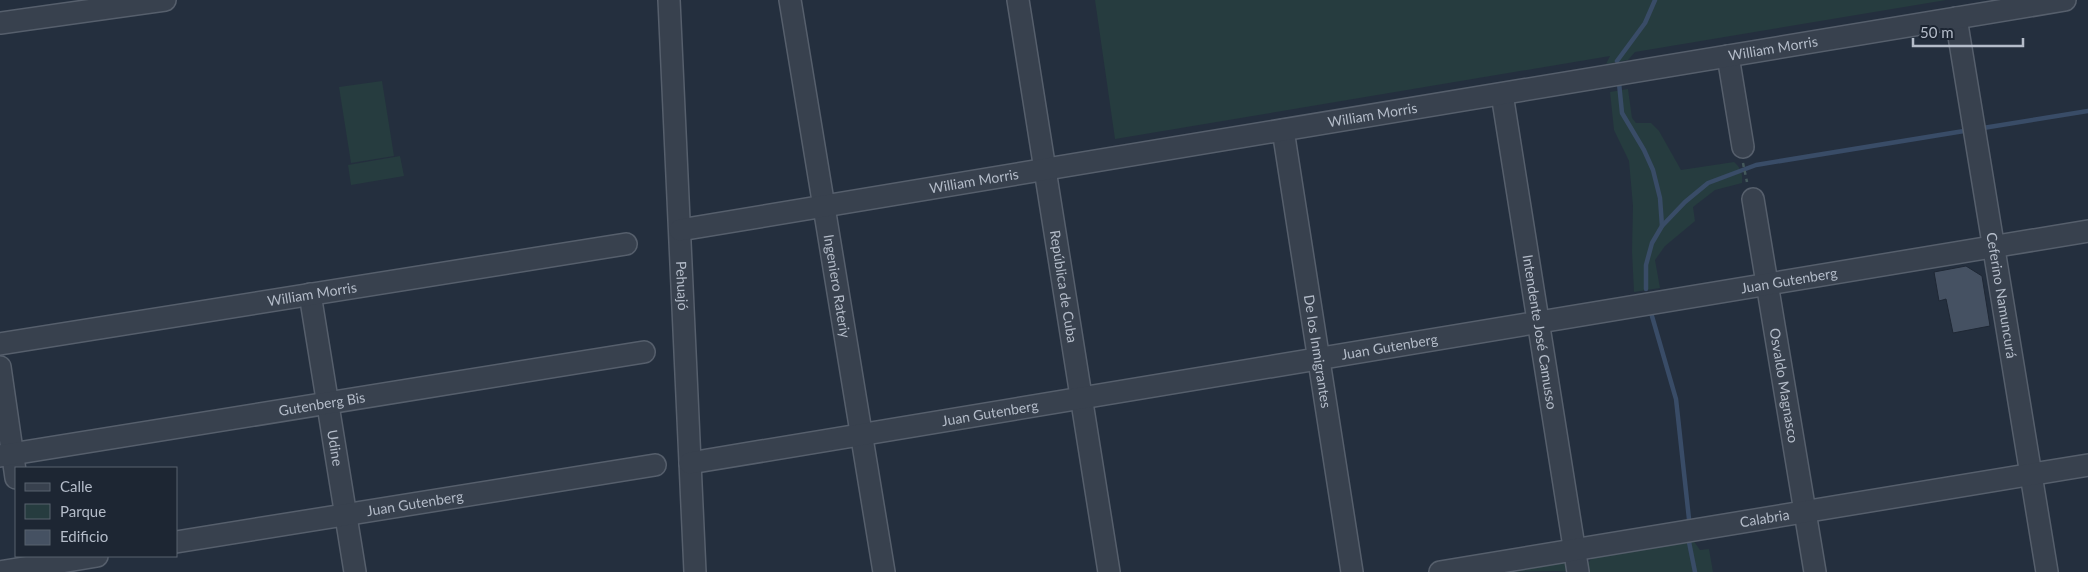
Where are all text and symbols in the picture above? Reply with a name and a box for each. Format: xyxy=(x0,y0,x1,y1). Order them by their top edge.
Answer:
scale bar xyxy=(1913,15,2023,47)
text: 50 m xyxy=(1920,23,1954,41)
street label: William Morris xyxy=(1727,32,1819,64)
street label: William Morris xyxy=(1326,99,1418,130)
street label: William Morris xyxy=(928,165,1020,196)
street label: República de Cuba xyxy=(1047,229,1081,344)
street label: Ceferino Namuncurá xyxy=(1983,231,2021,360)
street label: Ingeniero Rateriy xyxy=(821,233,855,340)
street label: Intendente José Camusso xyxy=(1520,253,1561,411)
street label: Pehuajó xyxy=(673,261,692,311)
street label: Juan Gutenberg xyxy=(1739,264,1838,296)
street label: William Morris xyxy=(266,278,358,309)
street label: De los Inmigrantes xyxy=(1301,293,1335,409)
street label: Osvaldo Magnasco xyxy=(1767,327,1802,444)
street label: Juan Gutenberg xyxy=(1340,330,1439,363)
street label: Gutenberg Bis xyxy=(277,388,366,419)
street label: Juan Gutenberg xyxy=(940,396,1039,429)
street label: Udine xyxy=(324,429,347,467)
legend xyxy=(15,467,178,557)
text: Calle xyxy=(60,477,93,495)
street label: Juan Gutenberg xyxy=(365,487,464,519)
text: Parque xyxy=(60,502,106,520)
street label: Calabria xyxy=(1739,505,1791,530)
text: Edificio xyxy=(60,527,108,545)

